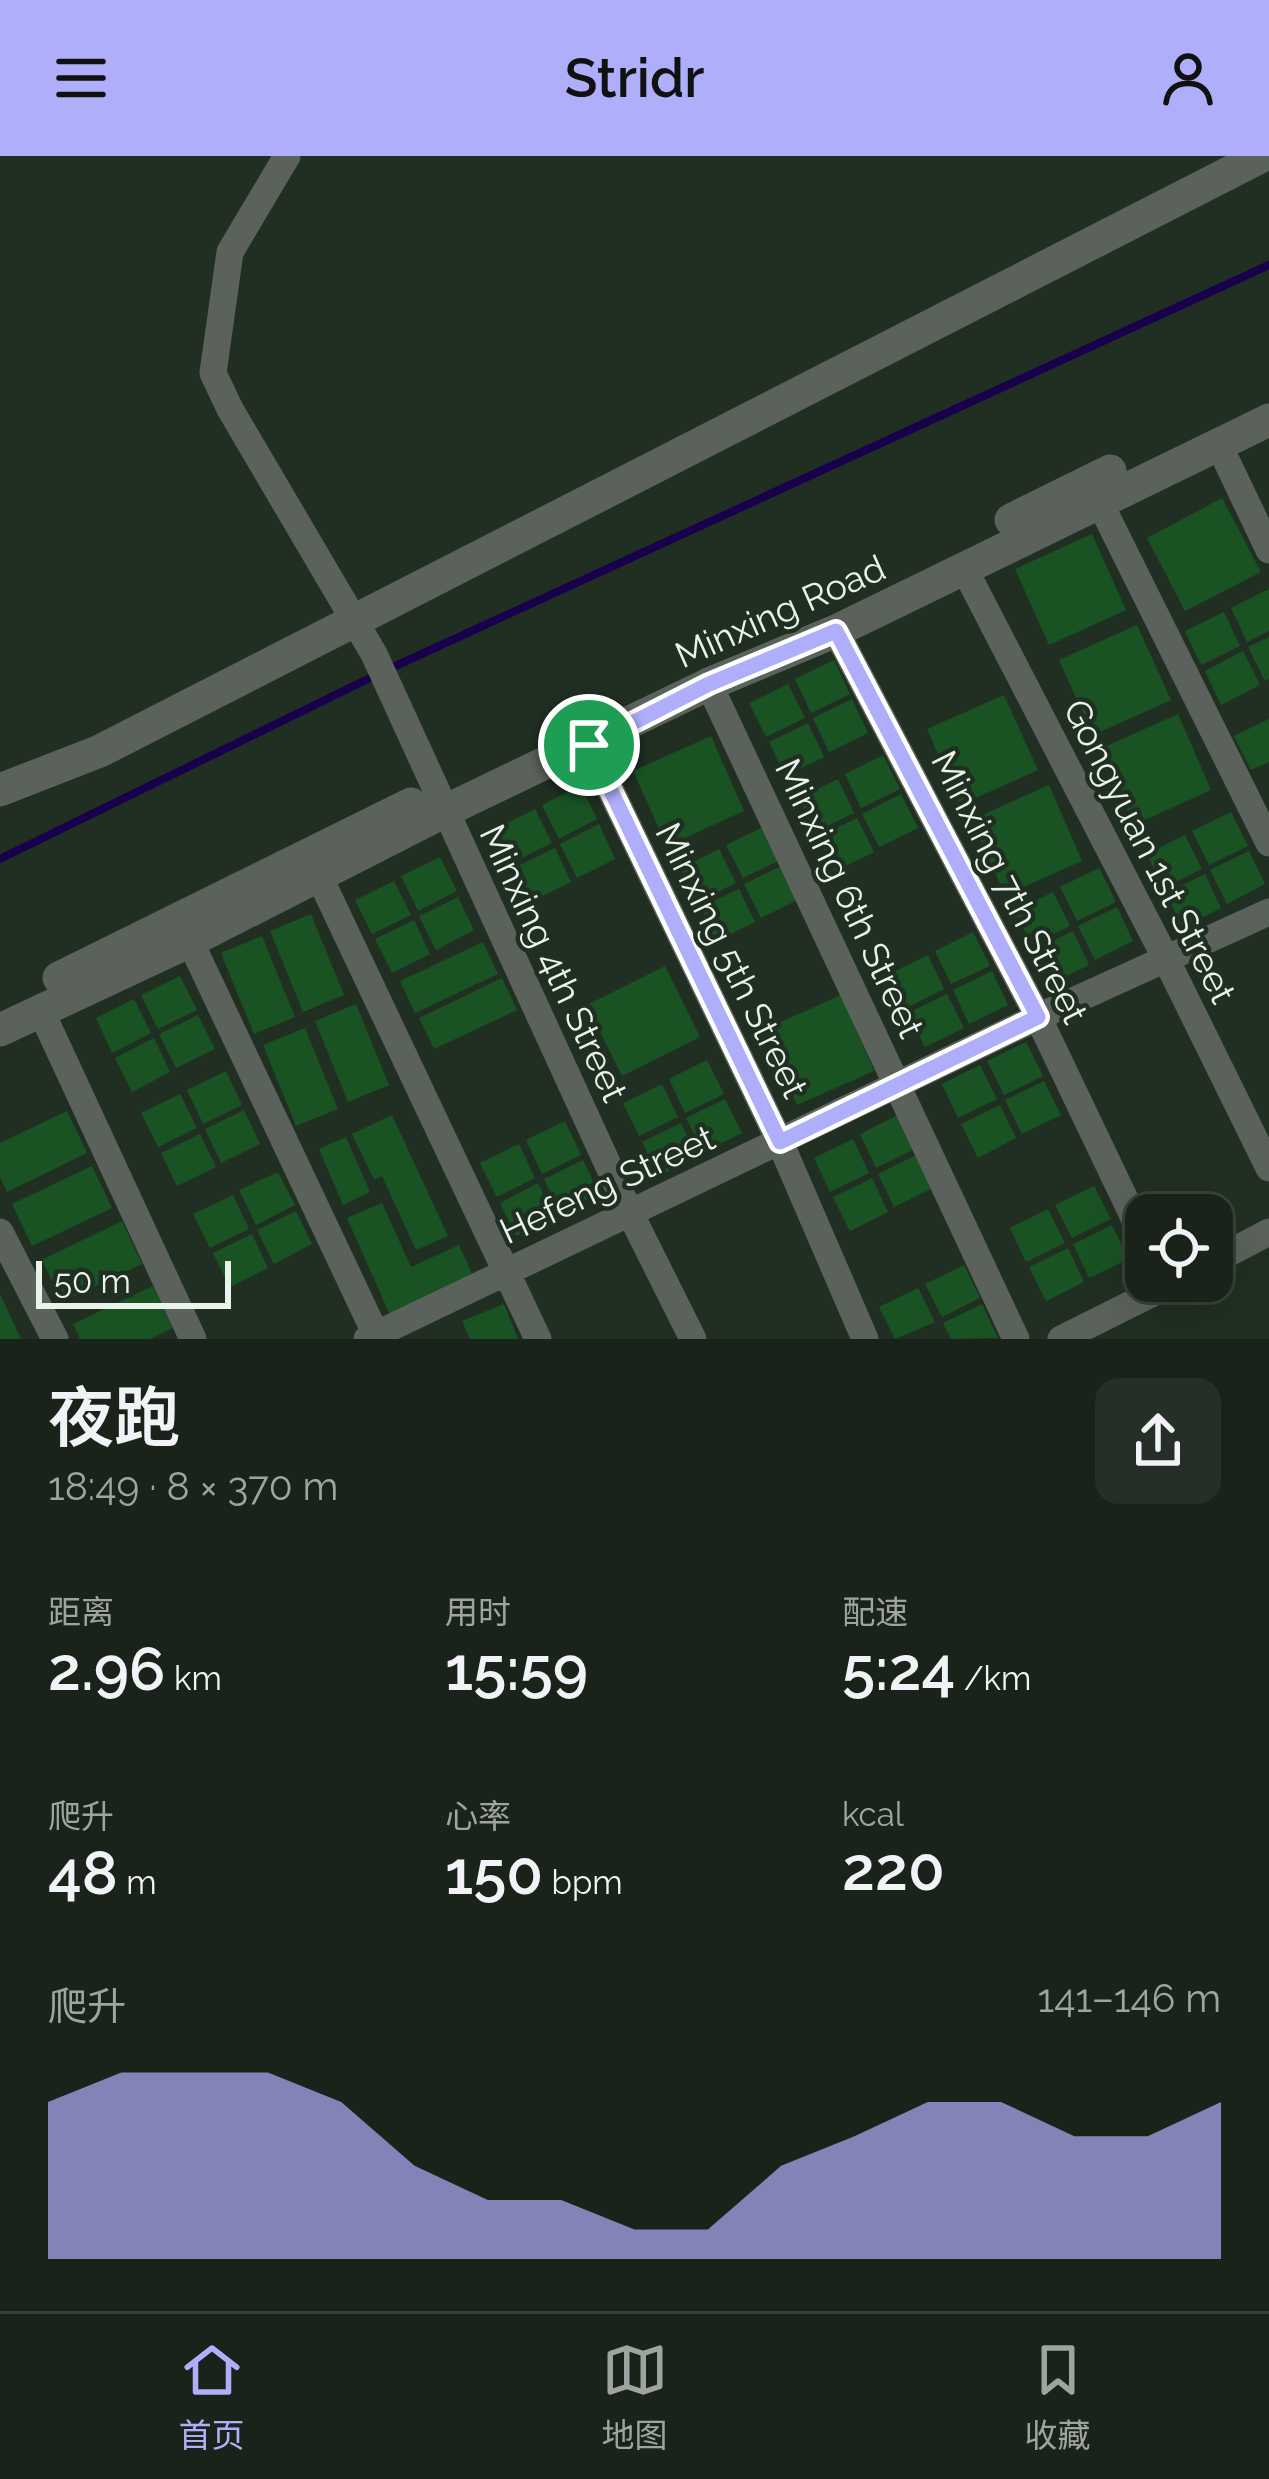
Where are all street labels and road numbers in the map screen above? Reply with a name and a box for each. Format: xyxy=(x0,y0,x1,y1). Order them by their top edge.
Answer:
street label: Minxing Road xyxy=(669,546,891,676)
street label: Gongyuan 1st Street xyxy=(1055,692,1245,1010)
street label: Minxing 7th Street xyxy=(923,744,1097,1030)
street label: Minxing 6th Street xyxy=(767,752,933,1044)
street label: Minxing 5th Street xyxy=(647,816,817,1104)
street label: Minxing 4th Street xyxy=(471,818,637,1108)
street label: Hefeng Street xyxy=(493,1116,721,1252)

